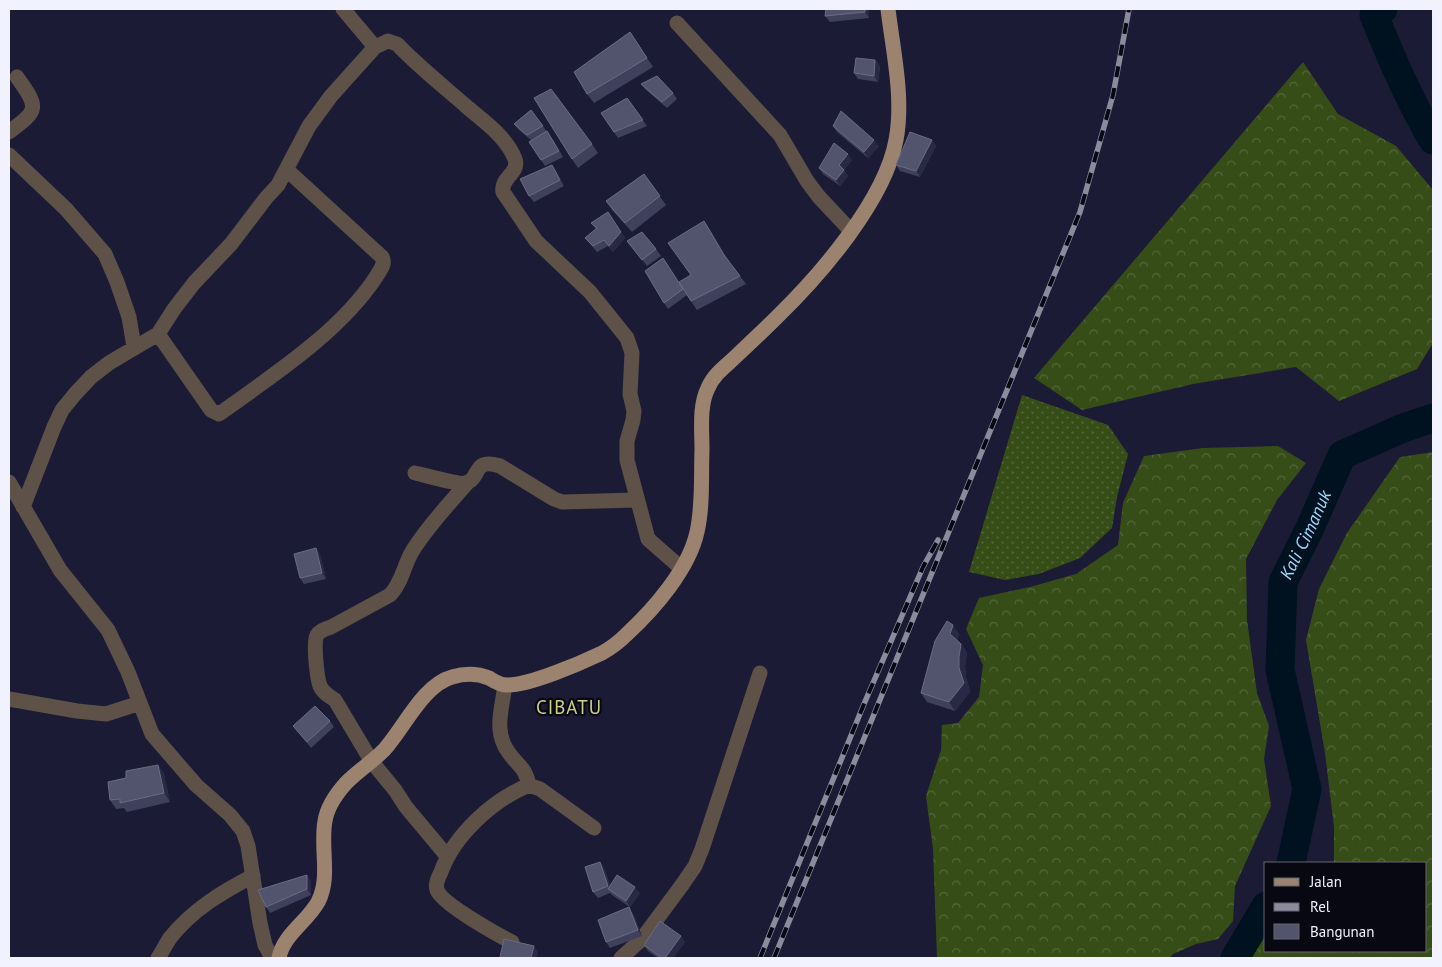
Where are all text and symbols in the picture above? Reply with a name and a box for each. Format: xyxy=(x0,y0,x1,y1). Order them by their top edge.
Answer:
water label: Kali Cimanuk xyxy=(1274,486,1336,583)
district label: CIBATU xyxy=(536,695,602,719)
legend xyxy=(1264,862,1427,952)
text: Jalan xyxy=(1309,872,1342,891)
text: Rel xyxy=(1310,897,1331,916)
text: Bangunan xyxy=(1310,922,1374,941)

